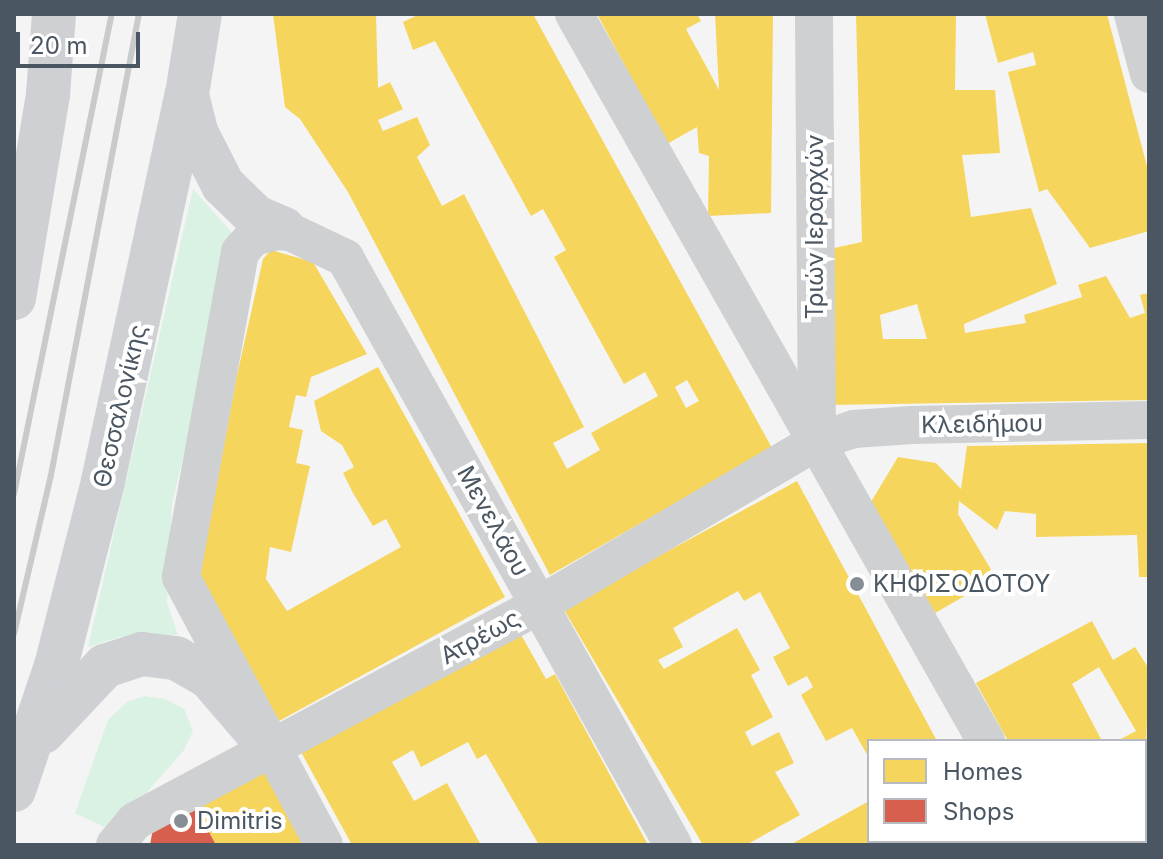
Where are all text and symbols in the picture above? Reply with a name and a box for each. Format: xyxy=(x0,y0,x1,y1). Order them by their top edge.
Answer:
scale bar xyxy=(20,16,144,66)
text: 20 m xyxy=(30,31,88,60)
street label: Τριών Ιεραρχών xyxy=(801,134,829,320)
street label: Θεσσαλονίκης xyxy=(87,321,153,491)
street label: Κλειδήμου xyxy=(921,409,1043,439)
street label: Μενελάου xyxy=(451,461,535,581)
place label: ΚΗΦΙΣΟΔΟΤΟΥ xyxy=(873,570,1050,598)
marker: ΚΗΦΙΣΟΔΟΤΟΥ xyxy=(848,575,866,593)
street label: Ατρέως xyxy=(435,603,525,671)
legend xyxy=(867,739,1147,843)
text: Homes xyxy=(943,757,1023,786)
text: Shops xyxy=(943,797,1014,826)
place label: Dimitris xyxy=(197,807,283,835)
marker: Dimitris xyxy=(172,812,190,830)

